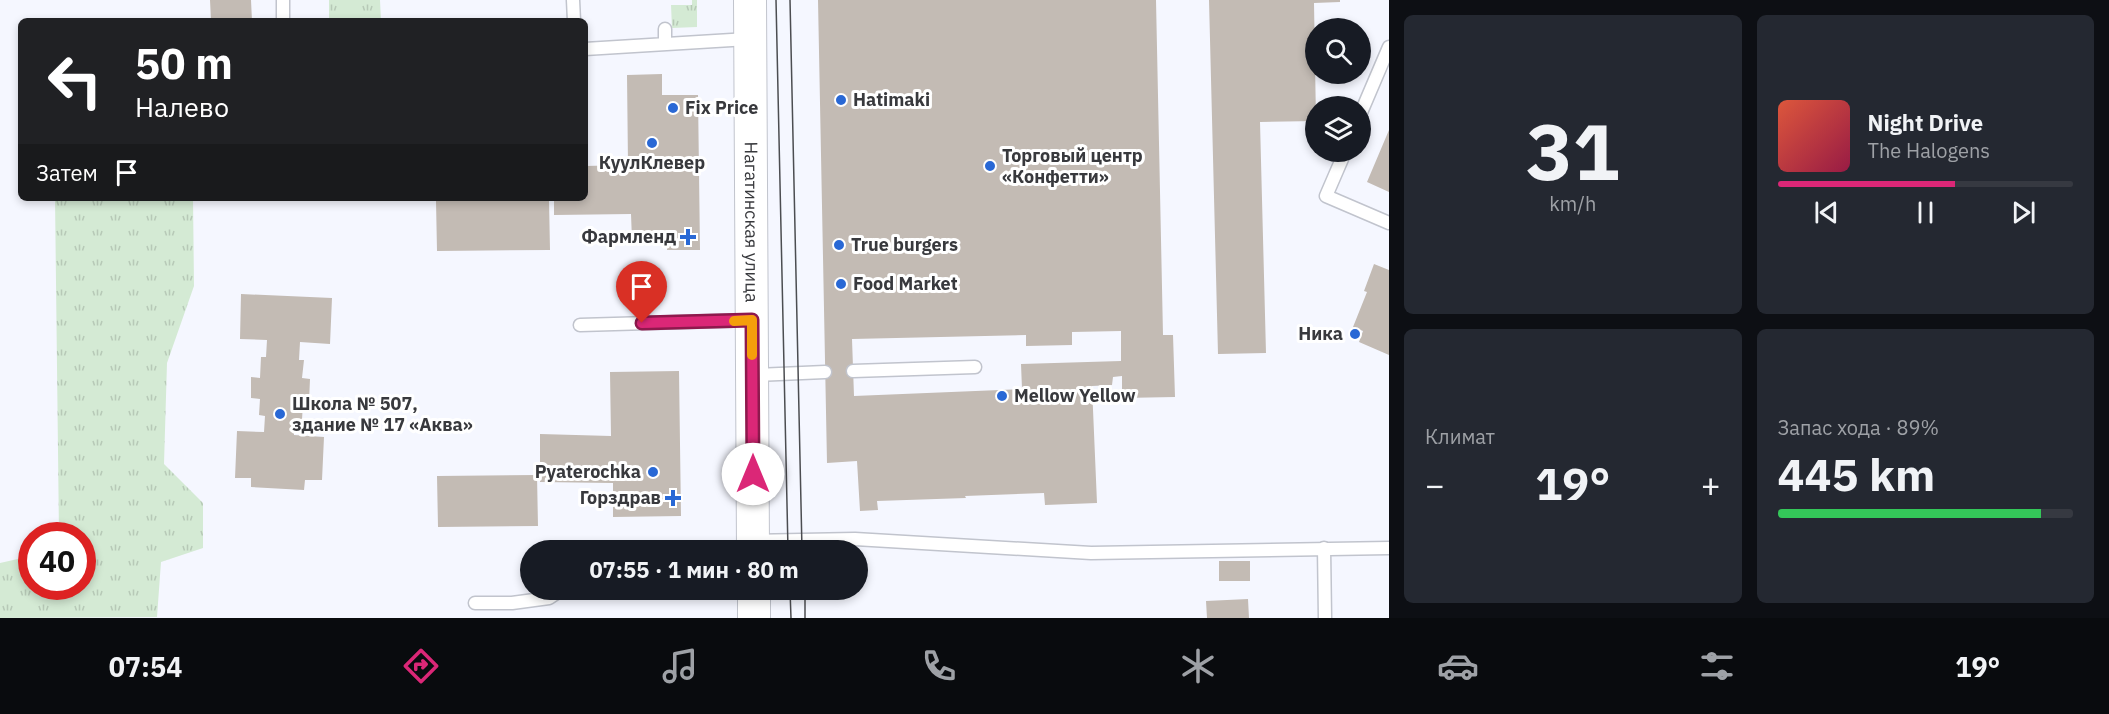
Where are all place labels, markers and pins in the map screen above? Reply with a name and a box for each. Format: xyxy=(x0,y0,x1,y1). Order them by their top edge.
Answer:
place label: Hatimaki xyxy=(853,88,930,111)
marker: Hatimaki xyxy=(834,93,848,107)
place label: Fix Price xyxy=(685,96,758,119)
marker: Fix Price xyxy=(666,101,680,115)
marker: КуулКлевер xyxy=(645,136,659,150)
place label: Торговый центр «Конфетти» xyxy=(1002,144,1143,188)
place label: КуулКлевер xyxy=(599,151,705,174)
marker: Торговый центр «Конфетти» xyxy=(983,159,997,173)
place label: Фармленд xyxy=(582,225,676,248)
marker: Фармленд xyxy=(681,230,695,244)
place label: True burgers xyxy=(851,233,958,256)
marker: True burgers xyxy=(832,238,846,252)
pin xyxy=(616,261,667,323)
place label: Food Market xyxy=(853,272,958,295)
marker: Food Market xyxy=(834,277,848,291)
place label: Ника xyxy=(1298,322,1343,345)
marker: Ника xyxy=(1348,327,1362,341)
place label: Mellow Yellow xyxy=(1014,384,1136,407)
marker: Mellow Yellow xyxy=(995,389,1009,403)
place label: Школа № 507, здание № 17 «Аква» xyxy=(292,392,473,436)
marker: Школа № 507, здание № 17 «Аква» xyxy=(273,407,287,421)
place label: Pyaterochka xyxy=(535,460,641,483)
marker: Pyaterochka xyxy=(646,465,660,479)
place label: Горздрав xyxy=(580,486,661,509)
marker: Горздрав xyxy=(666,491,680,505)

